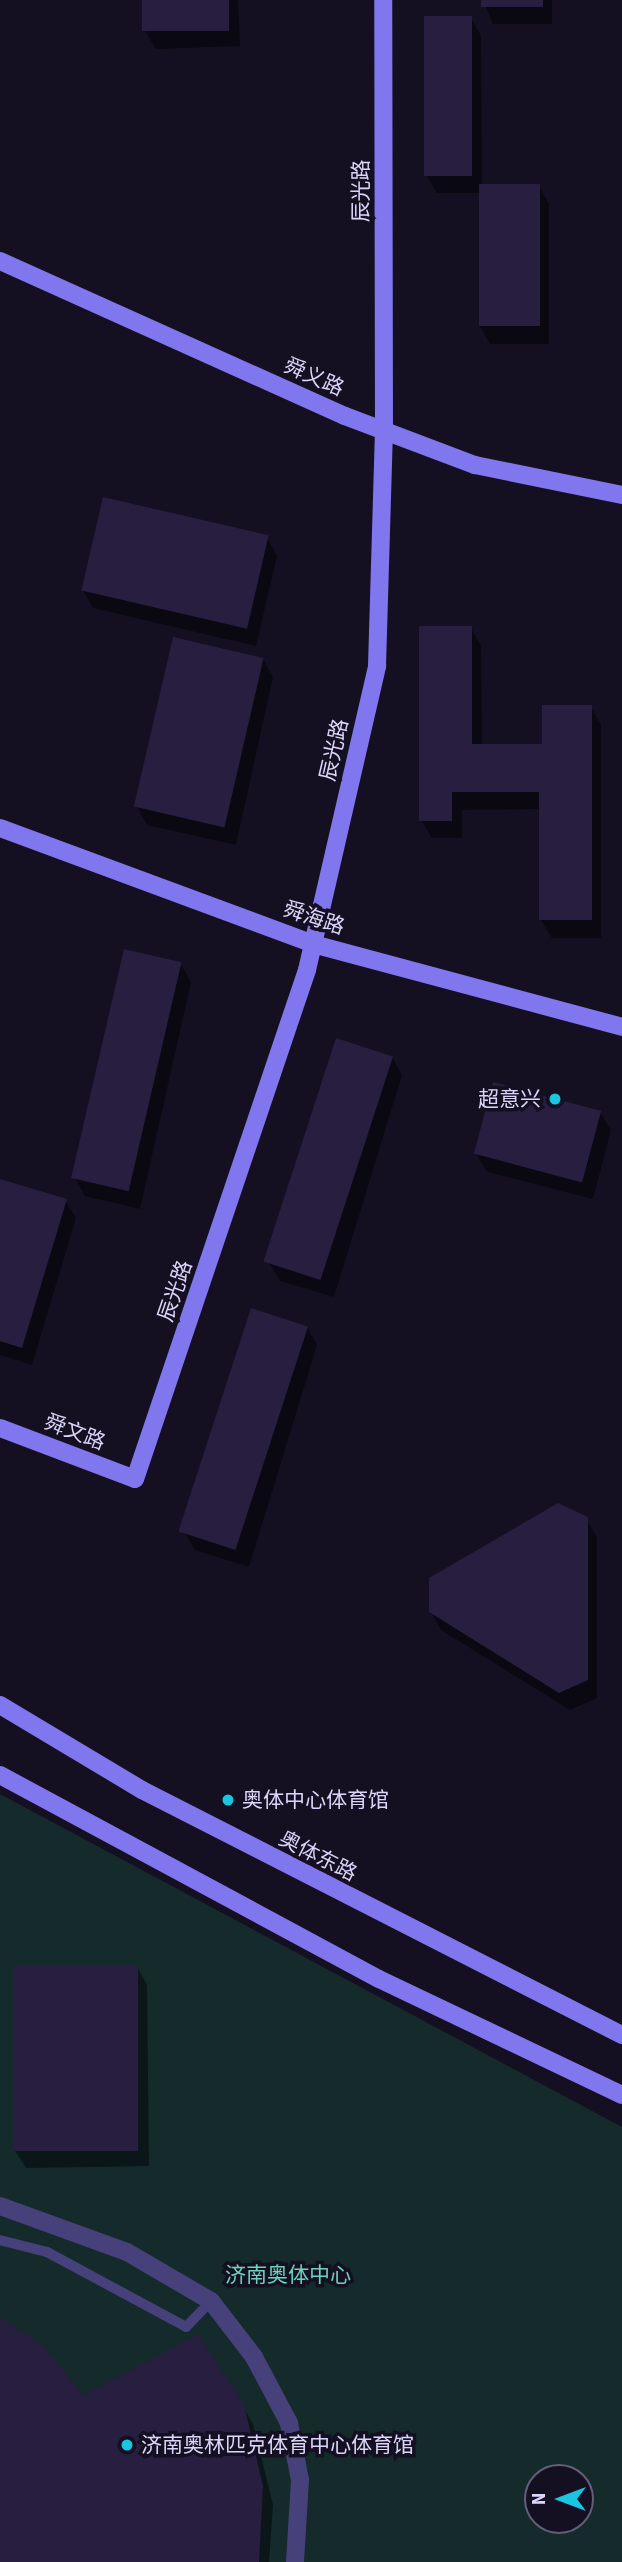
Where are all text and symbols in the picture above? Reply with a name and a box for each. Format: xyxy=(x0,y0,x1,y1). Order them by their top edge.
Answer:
street label: 辰光路 xyxy=(348,160,374,222)
street label: 舜义路 xyxy=(280,353,348,401)
street label: 辰光路 xyxy=(315,716,353,784)
street label: 舜海路 xyxy=(280,896,348,940)
place label: 超意兴 xyxy=(478,1086,541,1112)
marker: 超意兴 xyxy=(547,1091,563,1107)
street label: 辰光路 xyxy=(153,1257,197,1325)
street label: 舜文路 xyxy=(41,1409,109,1455)
place label: 奥体中心体育馆 xyxy=(242,1787,389,1813)
marker: 奥体中心体育馆 xyxy=(220,1792,236,1808)
street label: 奥体东路 xyxy=(275,1826,361,1886)
park label: 济南奥体中心 xyxy=(225,2262,351,2288)
place label: 济南奥林匹克体育中心体育馆 xyxy=(141,2432,414,2458)
marker: 济南奥林匹克体育中心体育馆 xyxy=(119,2437,135,2453)
north arrow xyxy=(524,2464,594,2534)
text: N xyxy=(526,2493,553,2505)

